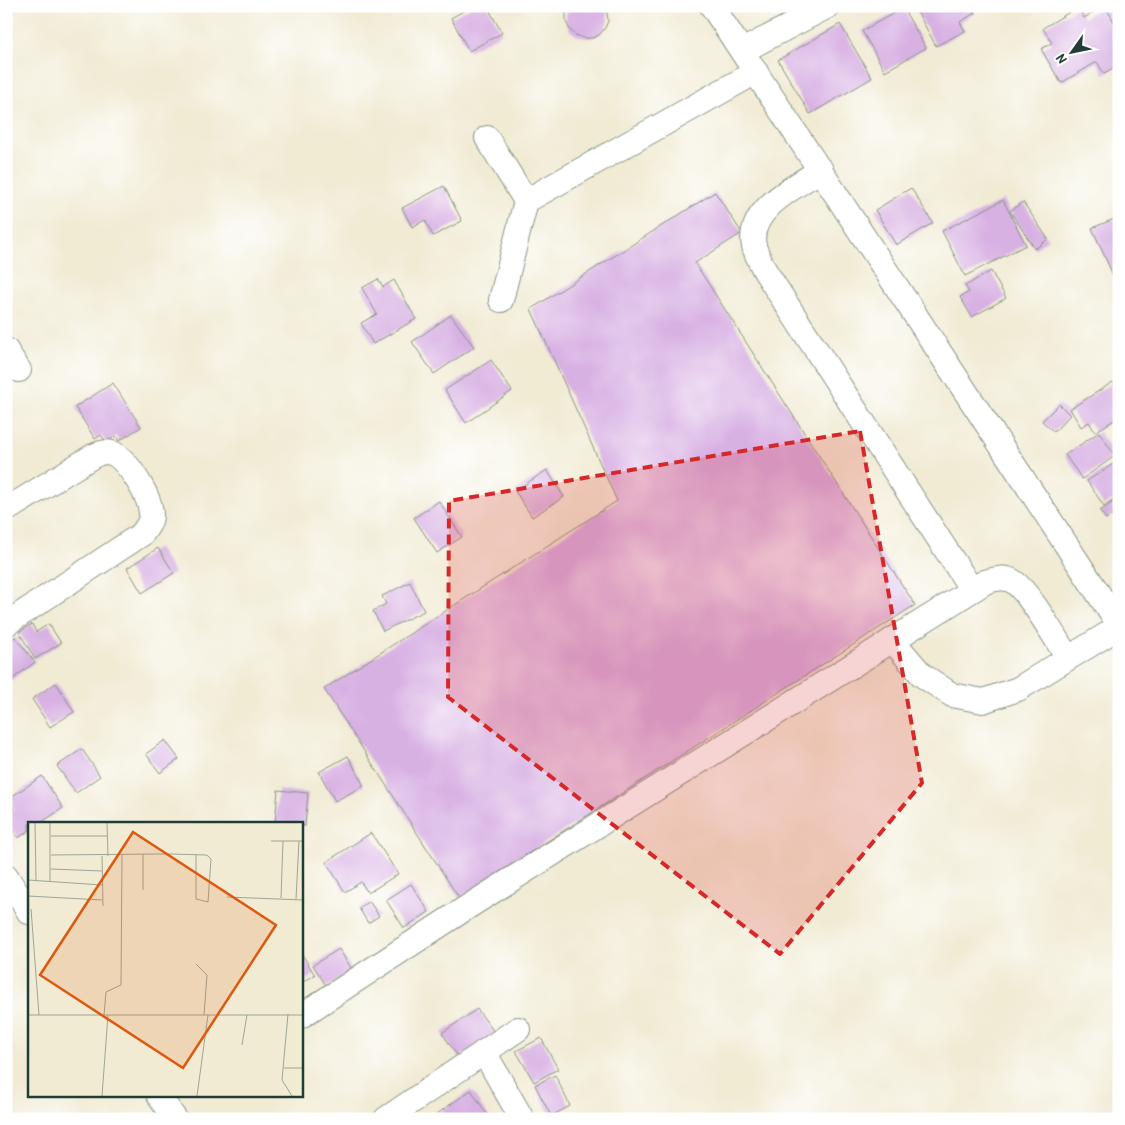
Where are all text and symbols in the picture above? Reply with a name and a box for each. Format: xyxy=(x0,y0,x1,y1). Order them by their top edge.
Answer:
north arrow xyxy=(1048,28,1098,78)
text: N xyxy=(1050,51,1071,68)
inset map xyxy=(28,822,302,1098)

